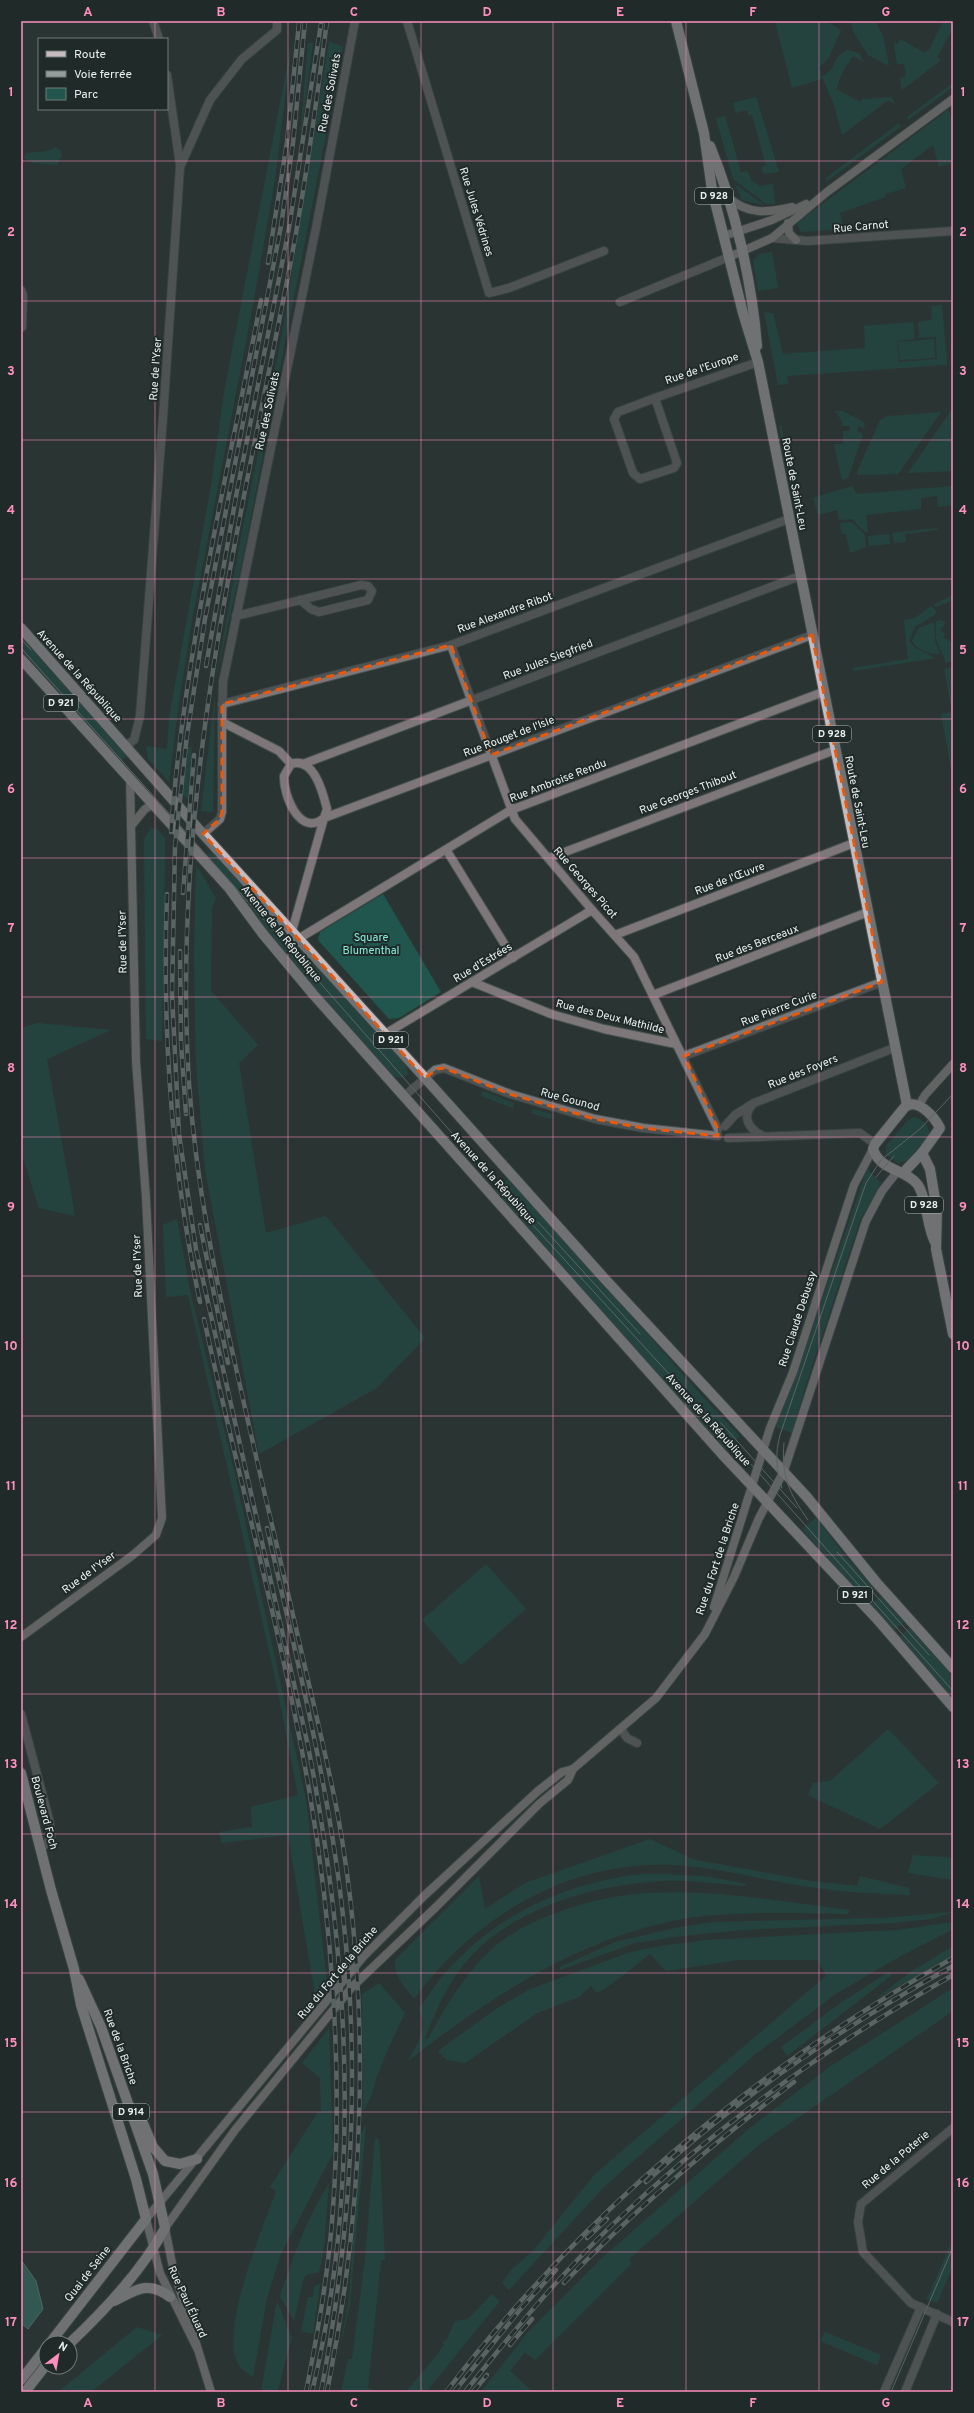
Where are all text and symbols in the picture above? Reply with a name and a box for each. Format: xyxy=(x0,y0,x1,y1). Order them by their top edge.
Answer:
text: A xyxy=(83,5,93,21)
text: B xyxy=(217,5,226,21)
text: C xyxy=(350,5,358,21)
text: D xyxy=(482,5,492,21)
text: E xyxy=(616,5,624,21)
text: F xyxy=(749,5,757,21)
text: G xyxy=(882,5,891,21)
legend xyxy=(38,38,168,110)
text: Route xyxy=(74,47,106,63)
street label: Rue des Solivats xyxy=(315,52,345,134)
text: Voie ferrée xyxy=(74,67,132,83)
text: 1 xyxy=(8,85,14,101)
text: 1 xyxy=(960,85,966,101)
text: Parc xyxy=(74,87,98,103)
street label: Rue Jules Védrines xyxy=(456,166,496,258)
road number: D 928 xyxy=(695,188,733,204)
street label: Rue Carnot xyxy=(833,218,889,236)
text: 2 xyxy=(7,225,15,241)
text: 2 xyxy=(959,225,967,241)
street label: Rue de l'Yser xyxy=(147,336,165,401)
street label: Rue de l'Europe xyxy=(663,350,741,388)
text: 3 xyxy=(7,364,15,380)
text: 3 xyxy=(959,364,967,380)
street label: Rue des Solivats xyxy=(253,370,283,452)
street label: Route de Saint-Leu xyxy=(778,437,810,531)
text: 4 xyxy=(7,503,15,519)
text: 4 xyxy=(959,503,967,519)
street label: Rue Alexandre Ribot xyxy=(455,589,555,637)
street label: Avenue de la République xyxy=(33,626,125,726)
street label: Rue Jules Siegfried xyxy=(501,636,595,684)
text: 5 xyxy=(7,643,15,659)
text: 5 xyxy=(959,643,967,659)
road number: D 921 xyxy=(44,695,78,711)
street label: Rue Rouget de l'Isle xyxy=(461,713,557,761)
road number: D 928 xyxy=(813,726,851,742)
street label: Route de Saint-Leu xyxy=(841,755,873,849)
street label: Rue Ambroise Rendu xyxy=(508,756,608,806)
street label: Rue Georges Thibout xyxy=(637,768,739,818)
text: 6 xyxy=(7,782,15,798)
text: 6 xyxy=(959,782,967,798)
street label: Rue Georges Picot xyxy=(550,844,620,922)
street label: Rue de l'Œuvre xyxy=(693,859,767,899)
street label: Avenue de la République xyxy=(238,883,324,985)
street label: Rue de l'Yser xyxy=(115,909,131,974)
text: 7 xyxy=(8,921,15,937)
text: 7 xyxy=(960,921,967,937)
street label: Rue des Berceaux xyxy=(713,922,801,966)
park label: Square Blumenthal xyxy=(343,931,399,958)
street label: Rue d'Estrées xyxy=(451,940,515,986)
street label: Rue Pierre Curie xyxy=(739,988,819,1030)
street label: Rue des Deux Mathilde xyxy=(554,997,666,1037)
road number: D 921 xyxy=(374,1032,408,1048)
street label: Rue des Foyers xyxy=(766,1052,840,1092)
text: 8 xyxy=(7,1061,15,1077)
text: 8 xyxy=(959,1061,967,1077)
street label: Rue Gounod xyxy=(539,1085,601,1115)
street label: Avenue de la République xyxy=(447,1128,539,1228)
road number: D 928 xyxy=(905,1197,943,1213)
text: 9 xyxy=(7,1200,15,1216)
text: 9 xyxy=(959,1200,967,1216)
street label: Rue de l'Yser xyxy=(130,1233,146,1298)
street label: Rue Claude Debussy xyxy=(776,1269,820,1369)
text: 10 xyxy=(4,1339,18,1355)
text: 10 xyxy=(956,1339,970,1355)
street label: Avenue de la République xyxy=(662,1370,754,1470)
text: 11 xyxy=(6,1479,16,1495)
text: 11 xyxy=(958,1479,968,1495)
street label: Rue du Fort de la Briche xyxy=(693,1501,743,1617)
street label: Rue de l'Yser xyxy=(59,1548,119,1597)
road number: D 921 xyxy=(838,1587,872,1603)
text: 12 xyxy=(4,1618,18,1634)
text: 12 xyxy=(956,1618,970,1634)
text: 13 xyxy=(5,1757,18,1773)
text: 13 xyxy=(957,1757,970,1773)
street label: Boulevard Foch xyxy=(27,1775,61,1851)
text: 14 xyxy=(4,1897,18,1913)
text: 14 xyxy=(956,1897,970,1913)
street label: Rue du Fort de la Briche xyxy=(295,1924,381,2022)
street label: Rue de la Briche xyxy=(100,2007,140,2087)
text: 15 xyxy=(4,2036,18,2052)
text: 15 xyxy=(956,2036,970,2052)
road number: D 914 xyxy=(113,2104,149,2120)
street label: Rue de la Poterie xyxy=(859,2128,933,2192)
text: 16 xyxy=(4,2176,18,2192)
text: 16 xyxy=(956,2176,970,2192)
street label: Quai de Seine xyxy=(62,2243,114,2305)
street label: Rue Paul Éluard xyxy=(164,2263,211,2340)
text: 17 xyxy=(5,2315,17,2331)
text: 17 xyxy=(957,2315,969,2331)
north arrow xyxy=(38,2335,78,2375)
text: N xyxy=(56,2339,70,2355)
text: A xyxy=(83,2396,93,2412)
text: B xyxy=(217,2396,226,2412)
text: C xyxy=(350,2396,358,2412)
text: D xyxy=(482,2396,492,2412)
text: E xyxy=(616,2396,624,2412)
text: F xyxy=(749,2396,757,2412)
text: G xyxy=(882,2396,891,2412)

